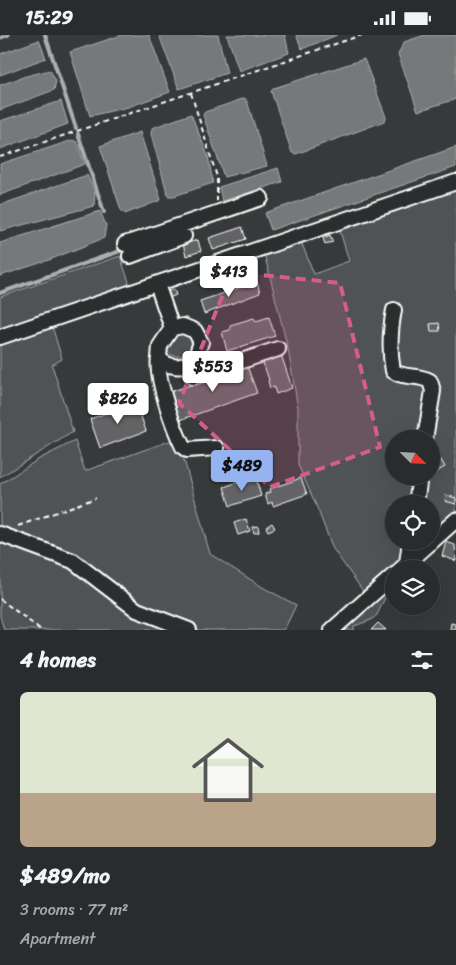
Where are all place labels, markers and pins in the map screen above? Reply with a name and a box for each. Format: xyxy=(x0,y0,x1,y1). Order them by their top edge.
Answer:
pin: $413 xyxy=(199,255,259,298)
pin: $553 xyxy=(183,351,243,393)
pin: $826 xyxy=(88,383,148,425)
pin: $489 xyxy=(212,449,272,492)

